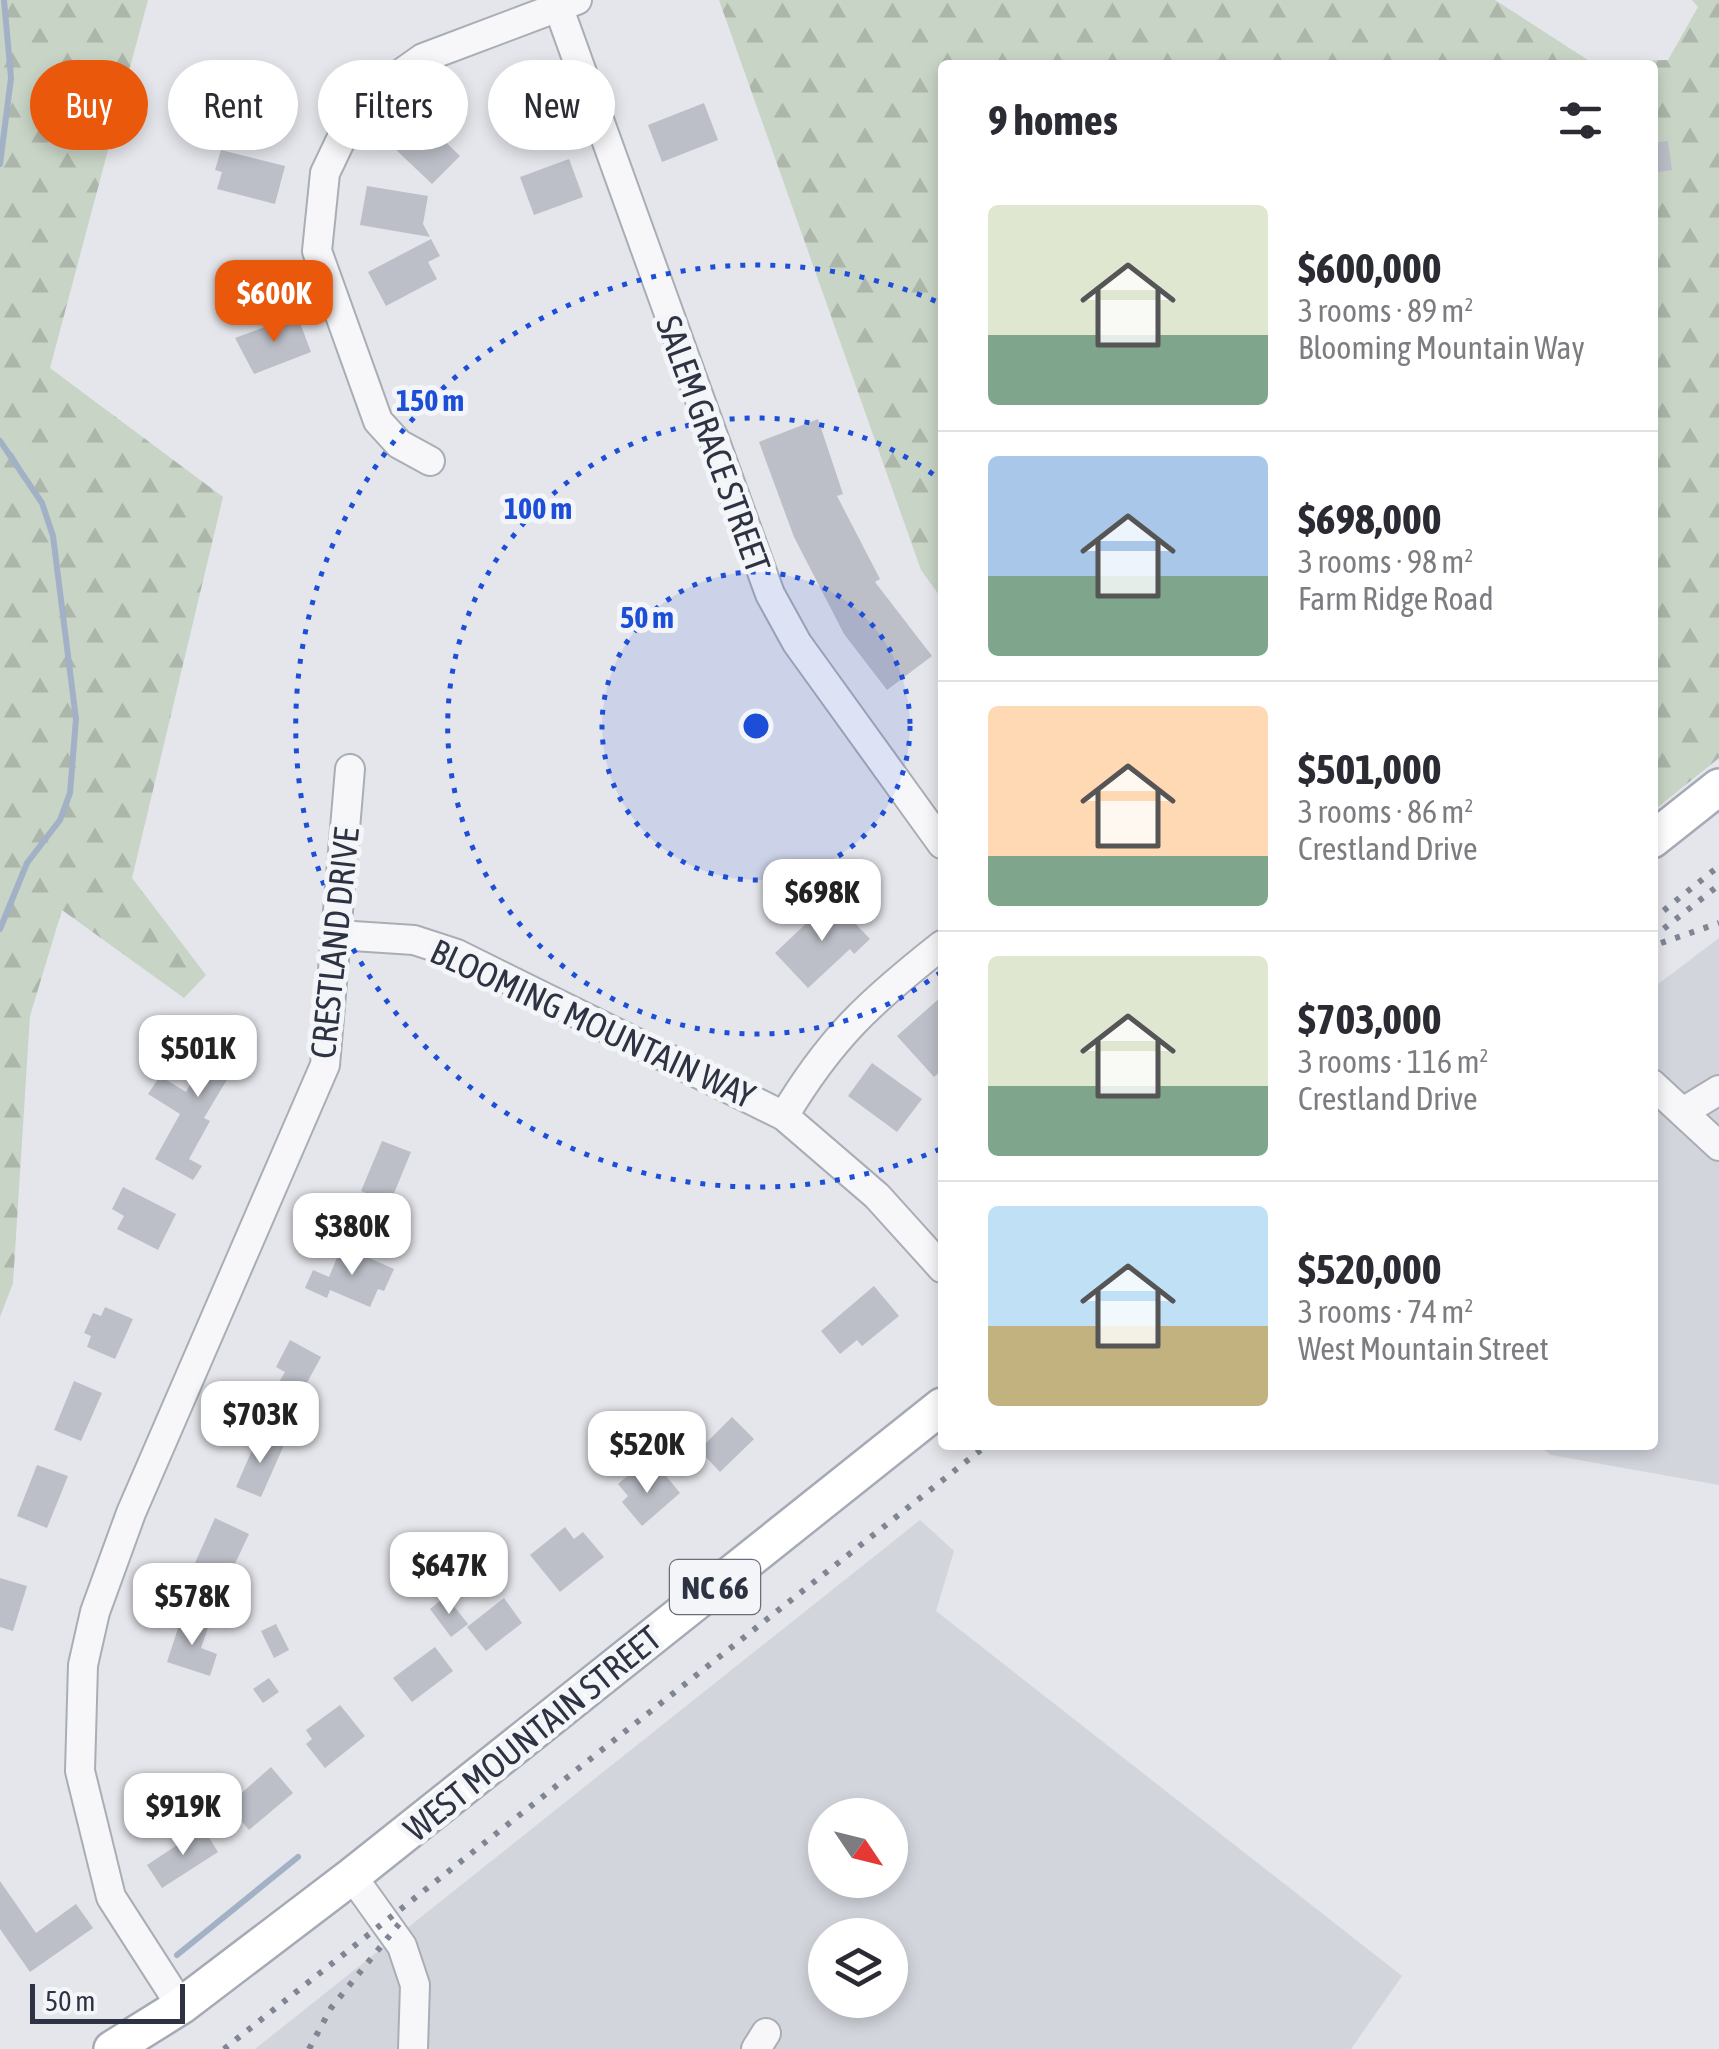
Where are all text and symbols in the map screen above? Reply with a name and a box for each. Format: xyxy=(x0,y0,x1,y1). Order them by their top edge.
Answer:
chip: Buy xyxy=(30,60,148,150)
chip: Rent xyxy=(168,60,298,150)
chip: Filters xyxy=(318,60,468,150)
chip: New xyxy=(488,60,615,150)
icon: filters xyxy=(1553,93,1608,148)
text: 9 homes xyxy=(988,96,1118,144)
text: $600,000 xyxy=(1298,244,1442,292)
icon: home xyxy=(1068,245,1188,365)
pin: $600K xyxy=(204,260,344,345)
text: $600K xyxy=(237,274,311,311)
text: 3 rooms · 89 m² xyxy=(1298,292,1473,329)
street label: SALEM GRACE STREET xyxy=(649,310,779,578)
text: Blooming Mountain Way xyxy=(1298,329,1585,366)
text: 150 m xyxy=(396,383,464,417)
text: 100 m xyxy=(504,491,572,525)
text: $698,000 xyxy=(1298,495,1442,543)
icon: home xyxy=(1068,496,1188,616)
text: 3 rooms · 98 m² xyxy=(1298,543,1473,580)
text: Farm Ridge Road xyxy=(1298,580,1494,617)
text: 50 m xyxy=(620,600,674,634)
centre of rings xyxy=(738,708,774,744)
text: $501,000 xyxy=(1298,745,1442,793)
icon: home xyxy=(1068,746,1188,866)
text: 3 rooms · 86 m² xyxy=(1298,793,1473,830)
street label: CRESTLAND DRIVE xyxy=(302,825,366,1060)
text: Crestland Drive xyxy=(1298,830,1477,867)
pin: $698K xyxy=(752,859,892,944)
text: $698K xyxy=(785,873,859,910)
street label: BLOOMING MOUNTAIN WAY xyxy=(425,930,762,1116)
text: $703,000 xyxy=(1298,995,1442,1043)
icon: home xyxy=(1068,996,1188,1116)
pin: $501K xyxy=(128,1015,268,1100)
text: $501K xyxy=(161,1029,235,1066)
text: 3 rooms · 116 m² xyxy=(1298,1043,1488,1080)
text: Crestland Drive xyxy=(1298,1080,1477,1117)
pin: $380K xyxy=(282,1193,422,1278)
text: $380K xyxy=(315,1207,389,1244)
text: $520,000 xyxy=(1298,1245,1442,1293)
icon: home xyxy=(1068,1246,1188,1366)
text: 3 rooms · 74 m² xyxy=(1298,1293,1473,1330)
text: West Mountain Street xyxy=(1298,1330,1549,1367)
pin: $703K xyxy=(190,1381,330,1466)
text: $703K xyxy=(223,1395,297,1432)
pin: $520K xyxy=(577,1411,717,1496)
text: $520K xyxy=(610,1425,684,1462)
pin: $647K xyxy=(379,1532,519,1617)
text: $647K xyxy=(412,1546,486,1583)
road number: NC 66 xyxy=(670,1560,760,1614)
pin: $578K xyxy=(122,1563,262,1648)
text: $578K xyxy=(155,1577,229,1614)
street label: WEST MOUNTAIN STREET xyxy=(396,1617,668,1849)
pin: $919K xyxy=(113,1773,253,1858)
text: $919K xyxy=(146,1787,220,1824)
north arrow xyxy=(808,1798,908,1898)
map controls xyxy=(808,1798,908,2018)
button: layers xyxy=(808,1918,908,2018)
scale bar xyxy=(30,1979,185,2024)
text: 50 m xyxy=(45,1985,95,2017)

